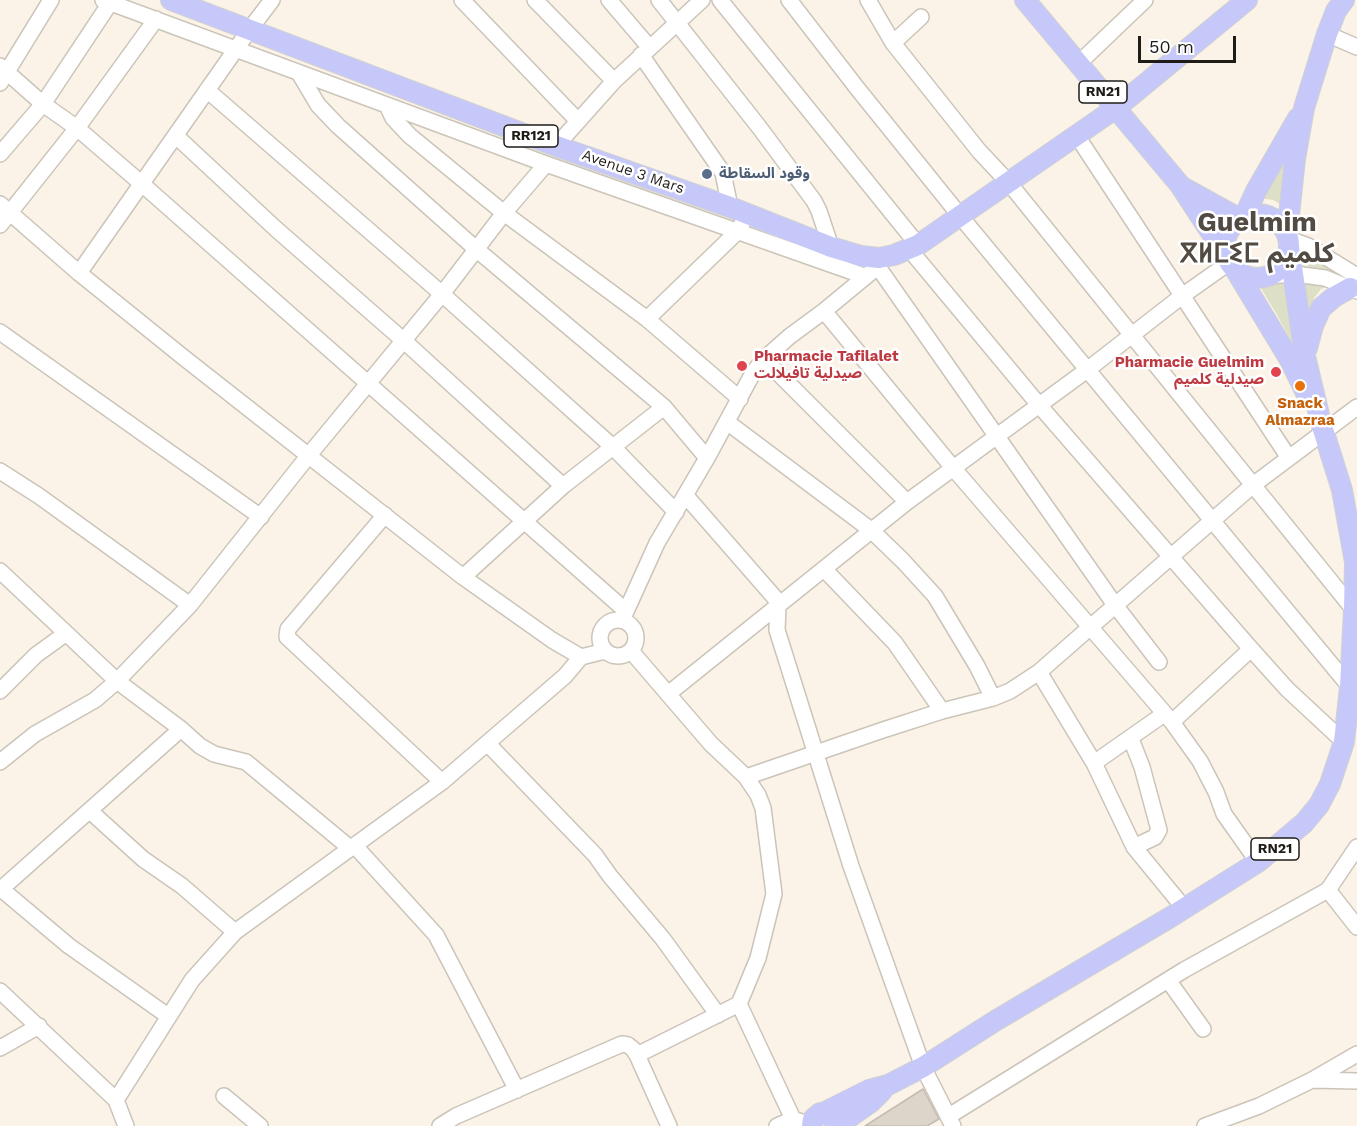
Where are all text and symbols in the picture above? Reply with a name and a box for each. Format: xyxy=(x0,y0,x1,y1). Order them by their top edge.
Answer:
scale bar xyxy=(1141,24,1238,62)
text: 50 m xyxy=(1149,36,1194,57)
road number: RN21 xyxy=(1079,81,1127,103)
road number: RR121 xyxy=(504,125,558,147)
street label: Avenue 3 Mars xyxy=(580,146,686,198)
place label: وقود السقاطة xyxy=(719,165,810,183)
marker: وقود السقاطة xyxy=(700,167,714,181)
district label: Guelmim ⴳⵍⵎⵉⵎ كلميم xyxy=(1180,207,1334,270)
place label: Pharmacie Tafilalet صيدلية تافيلالت xyxy=(754,348,899,383)
place label: Pharmacie Guelmim صيدلية كلميم xyxy=(1115,354,1264,389)
marker: Pharmacie Tafilalet صيدلية تافيلالت xyxy=(735,359,749,373)
marker: Pharmacie Guelmim صيدلية كلميم xyxy=(1269,365,1283,379)
marker: Snack Almazraa xyxy=(1293,379,1307,393)
place label: Snack Almazraa xyxy=(1265,395,1335,430)
road number: RN21 xyxy=(1251,838,1299,860)

